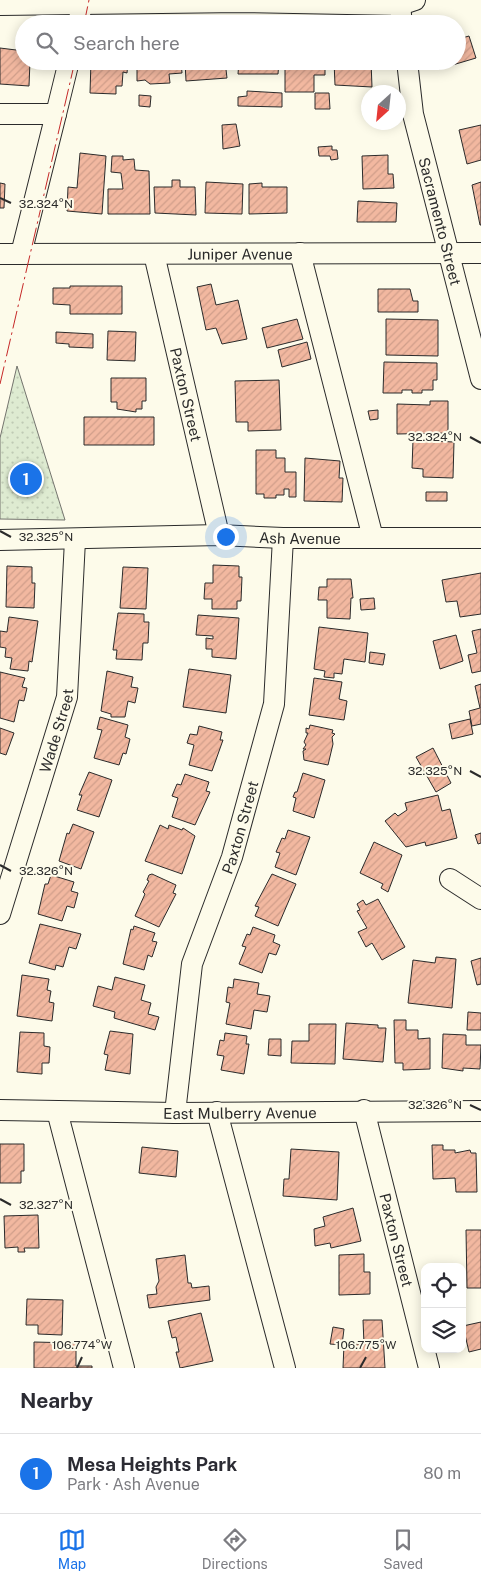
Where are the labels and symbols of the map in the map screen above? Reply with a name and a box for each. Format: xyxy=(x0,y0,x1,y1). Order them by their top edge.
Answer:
north arrow xyxy=(361,85,406,130)
street label: Sacramento Street xyxy=(416,155,465,287)
text: 32.324°N xyxy=(19,197,73,211)
street label: Juniper Avenue xyxy=(187,245,293,262)
street label: Paxton Street xyxy=(167,346,206,443)
text: 32.324°N xyxy=(408,430,462,444)
pin: 1 xyxy=(10,460,42,498)
your location xyxy=(213,524,239,550)
street label: Ash Avenue xyxy=(259,528,341,547)
text: 32.325°N xyxy=(19,530,73,544)
street label: Wade Street xyxy=(36,688,76,775)
text: 32.325°N xyxy=(408,764,462,778)
street label: Paxton Street xyxy=(218,779,261,876)
text: 32.326°N xyxy=(19,864,73,878)
text: 32.326°N xyxy=(408,1098,462,1112)
street label: East Mulberry Avenue xyxy=(163,1104,317,1122)
street label: Paxton Street xyxy=(377,1191,417,1289)
text: 32.327°N xyxy=(19,1198,73,1212)
text: 106.774°W xyxy=(52,1338,113,1352)
text: 106.775°W xyxy=(336,1338,397,1352)

